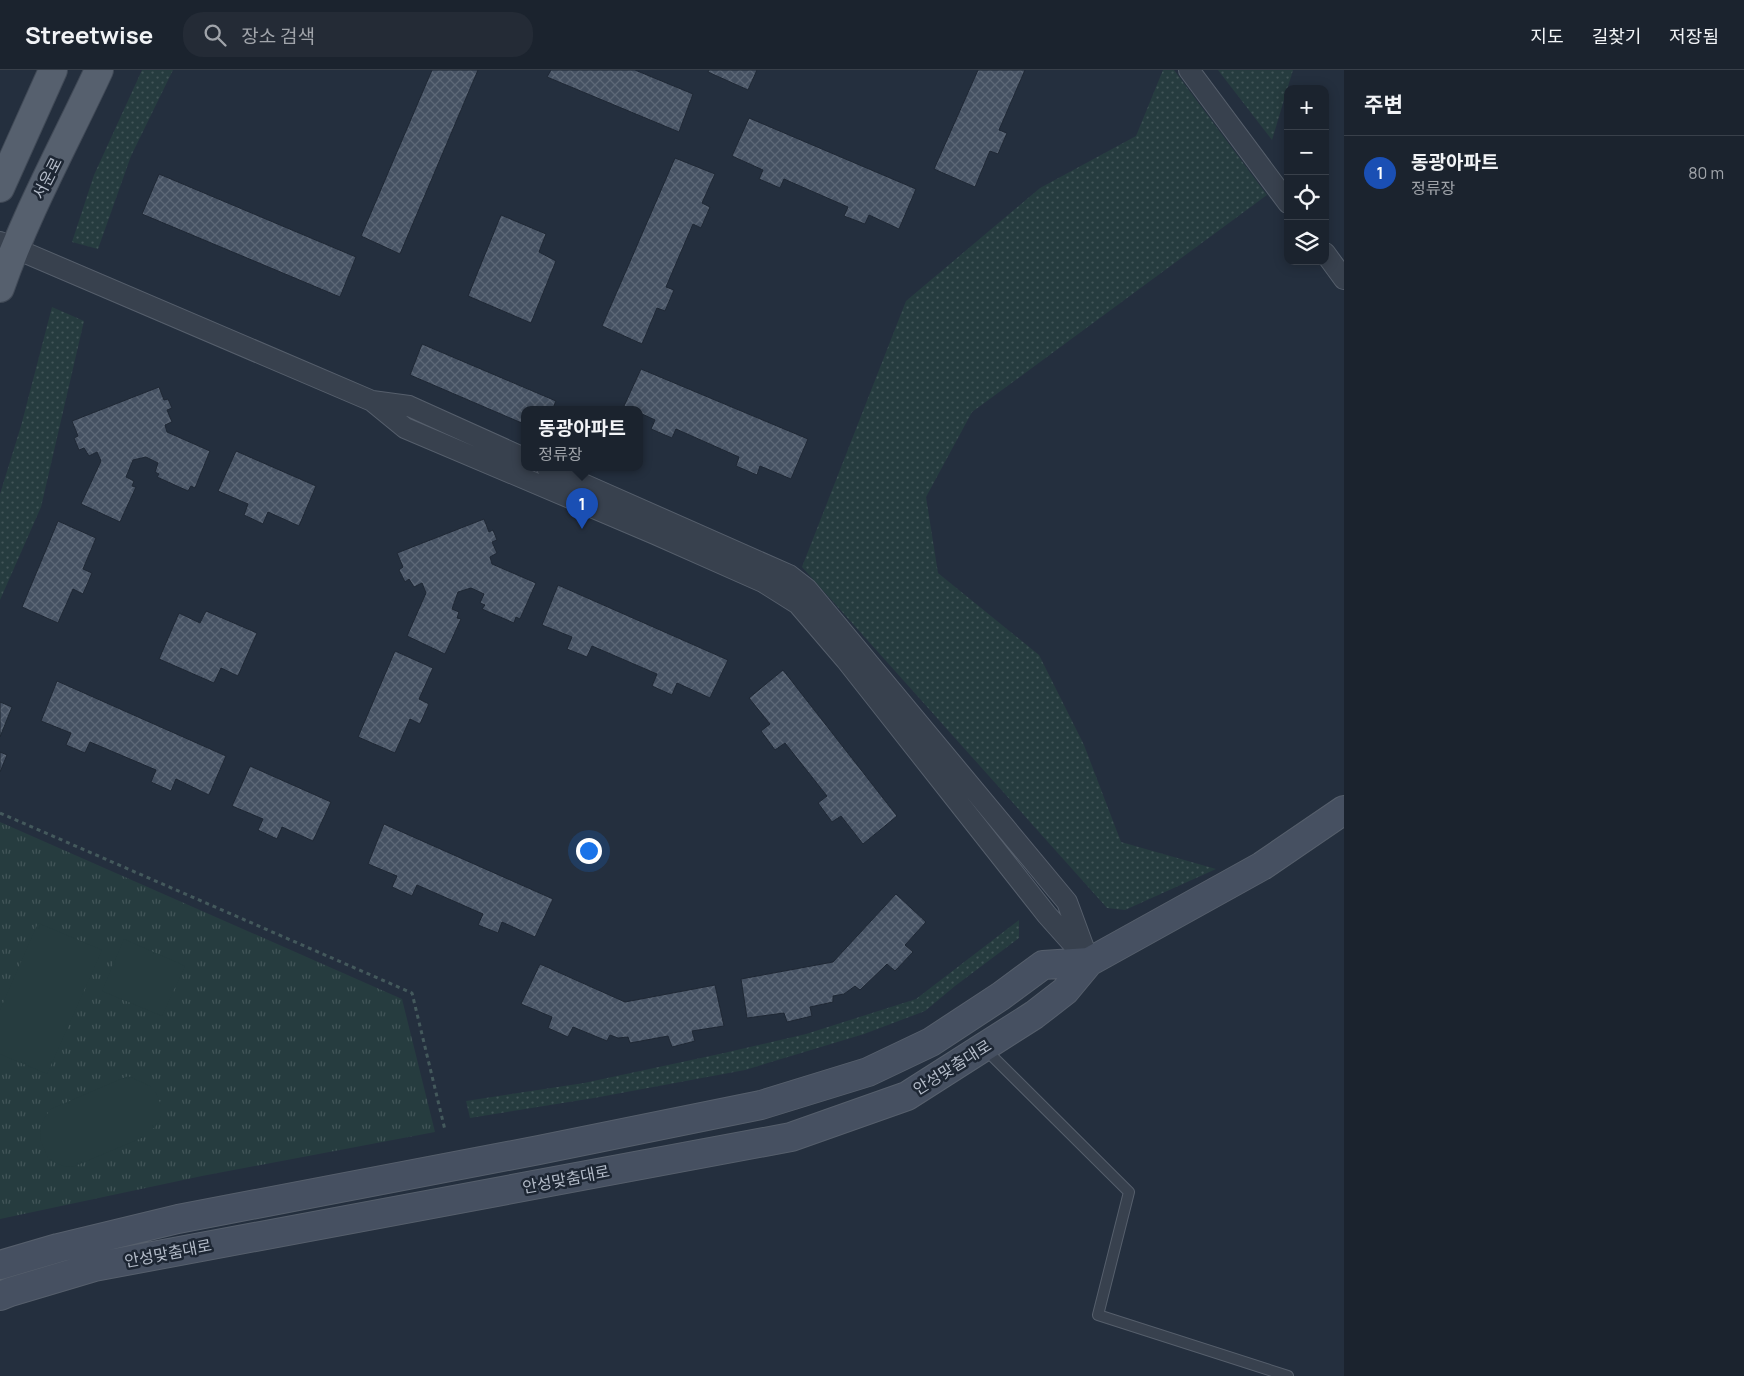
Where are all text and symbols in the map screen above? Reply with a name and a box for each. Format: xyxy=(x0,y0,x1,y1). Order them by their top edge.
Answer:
search box xyxy=(183,12,533,57)
text: Streetwise xyxy=(25,18,153,51)
icon: search xyxy=(201,21,229,49)
text: 장소 검색 xyxy=(241,23,315,49)
text: 지도 xyxy=(1531,24,1564,48)
text: 길찾기 xyxy=(1592,24,1641,48)
text: 저장됨 xyxy=(1669,24,1719,48)
map controls xyxy=(1284,85,1329,265)
button: + xyxy=(1284,85,1329,130)
text: 주변 xyxy=(1364,90,1403,118)
button: − xyxy=(1284,130,1329,175)
text: 동광아파트 xyxy=(1411,149,1498,175)
street label: 서운로 xyxy=(27,153,67,203)
text: 1 xyxy=(1376,162,1384,184)
text: 80 m xyxy=(1688,162,1724,184)
button: locate xyxy=(1284,175,1329,220)
text: 정류장 xyxy=(1411,177,1455,199)
button: layers xyxy=(1284,220,1329,265)
popup xyxy=(521,406,643,471)
text: 동광아파트 xyxy=(538,415,626,441)
text: 정류장 xyxy=(538,443,582,465)
pin: 1 xyxy=(566,488,598,529)
your location xyxy=(576,838,602,864)
street label: 안성맞춤대로 xyxy=(909,1034,996,1100)
street label: 안성맞춤대로 xyxy=(521,1160,612,1198)
street label: 안성맞춤대로 xyxy=(123,1234,214,1272)

